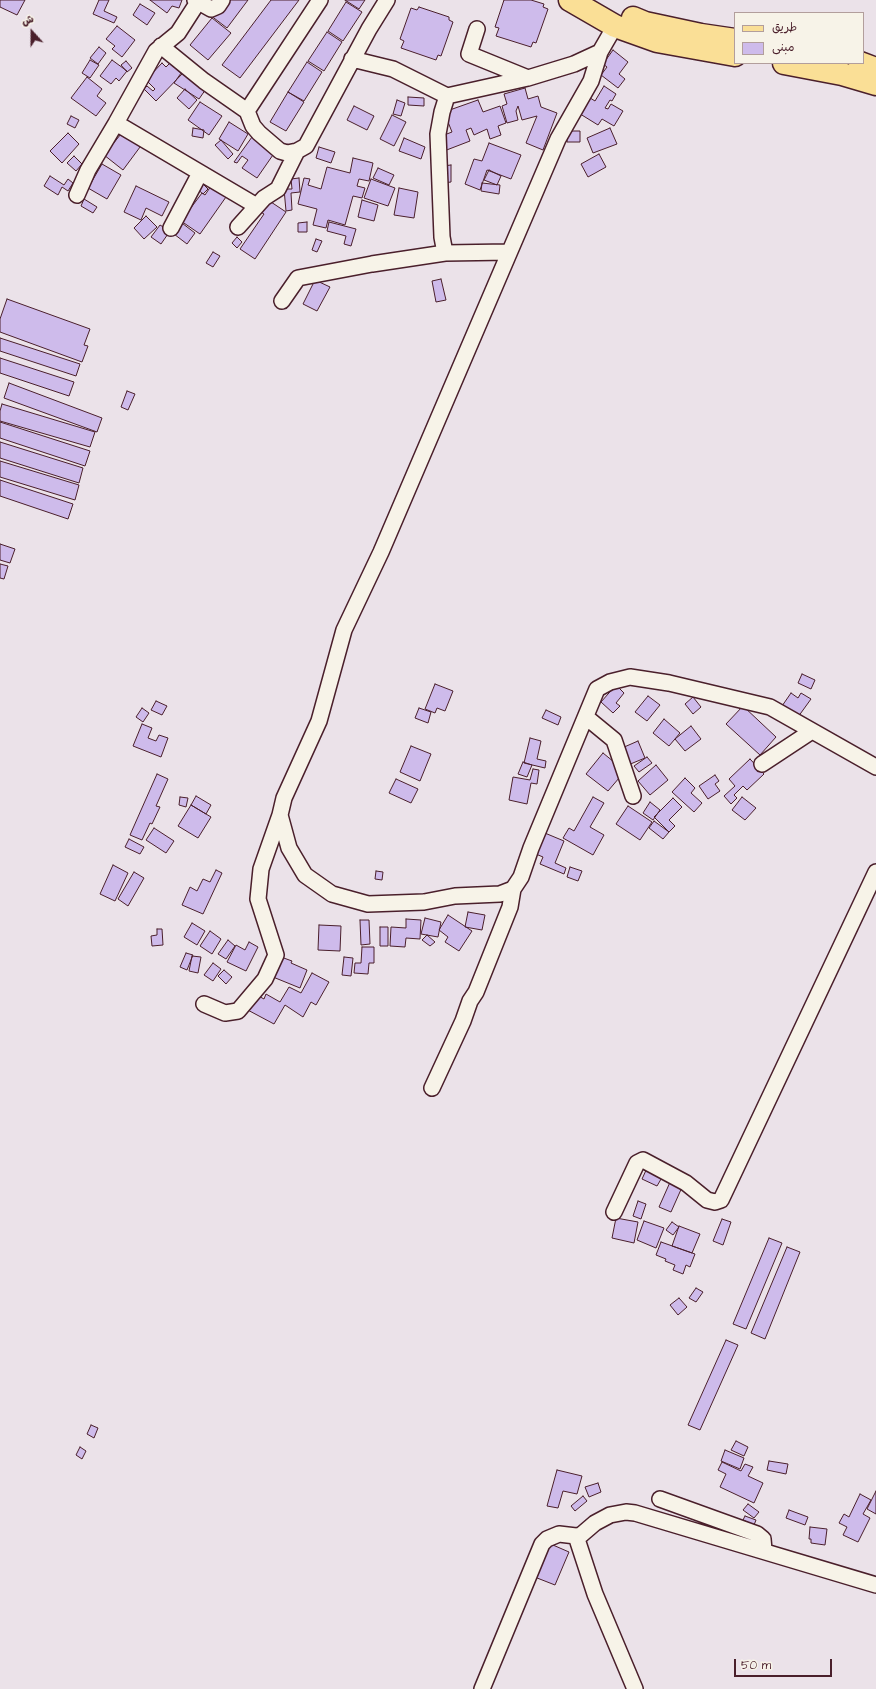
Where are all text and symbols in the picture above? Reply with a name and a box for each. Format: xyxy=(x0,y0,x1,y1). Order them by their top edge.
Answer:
text: ش xyxy=(19,11,36,30)
north arrow xyxy=(12,12,52,52)
legend xyxy=(734,12,864,64)
text: طريق xyxy=(772,19,797,36)
text: مبنى xyxy=(772,39,795,56)
scale bar xyxy=(736,1651,834,1677)
text: 50 m xyxy=(741,1657,771,1674)

